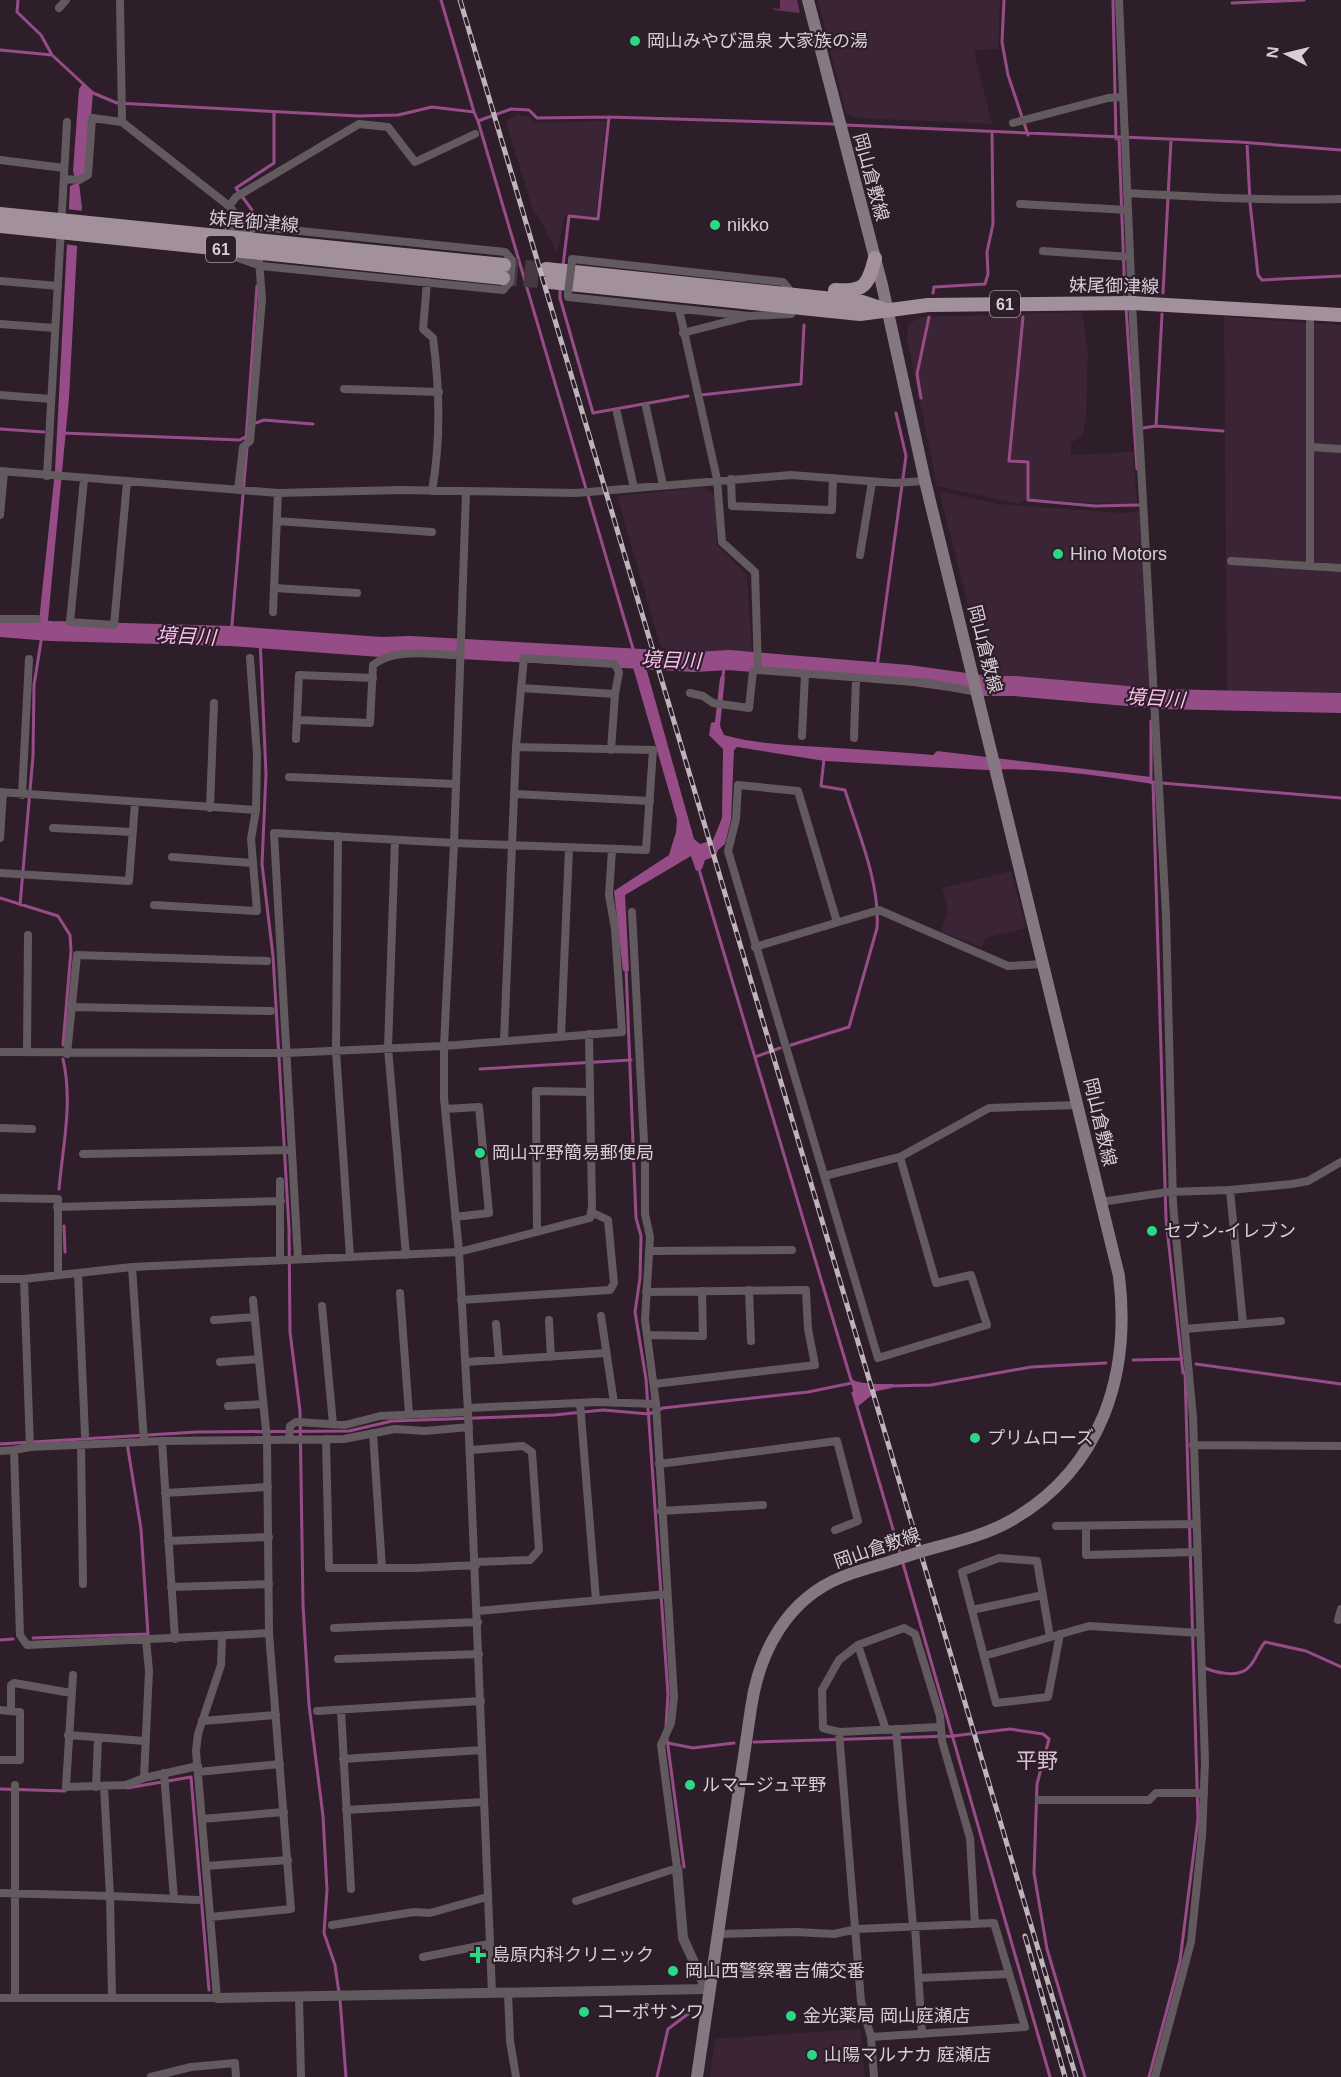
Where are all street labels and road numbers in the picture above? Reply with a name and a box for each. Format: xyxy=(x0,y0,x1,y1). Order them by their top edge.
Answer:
street label: 岡山倉敷線 xyxy=(850,131,892,223)
street label: 妹尾御津線 xyxy=(208,208,300,236)
road number: 61 xyxy=(206,236,236,262)
street label: 妹尾御津線 xyxy=(1069,275,1159,297)
road number: 61 xyxy=(990,291,1020,317)
street label: 岡山倉敷線 xyxy=(964,603,1006,695)
street label: 岡山倉敷線 xyxy=(1080,1076,1120,1168)
street label: 岡山倉敷線 xyxy=(831,1524,923,1572)

